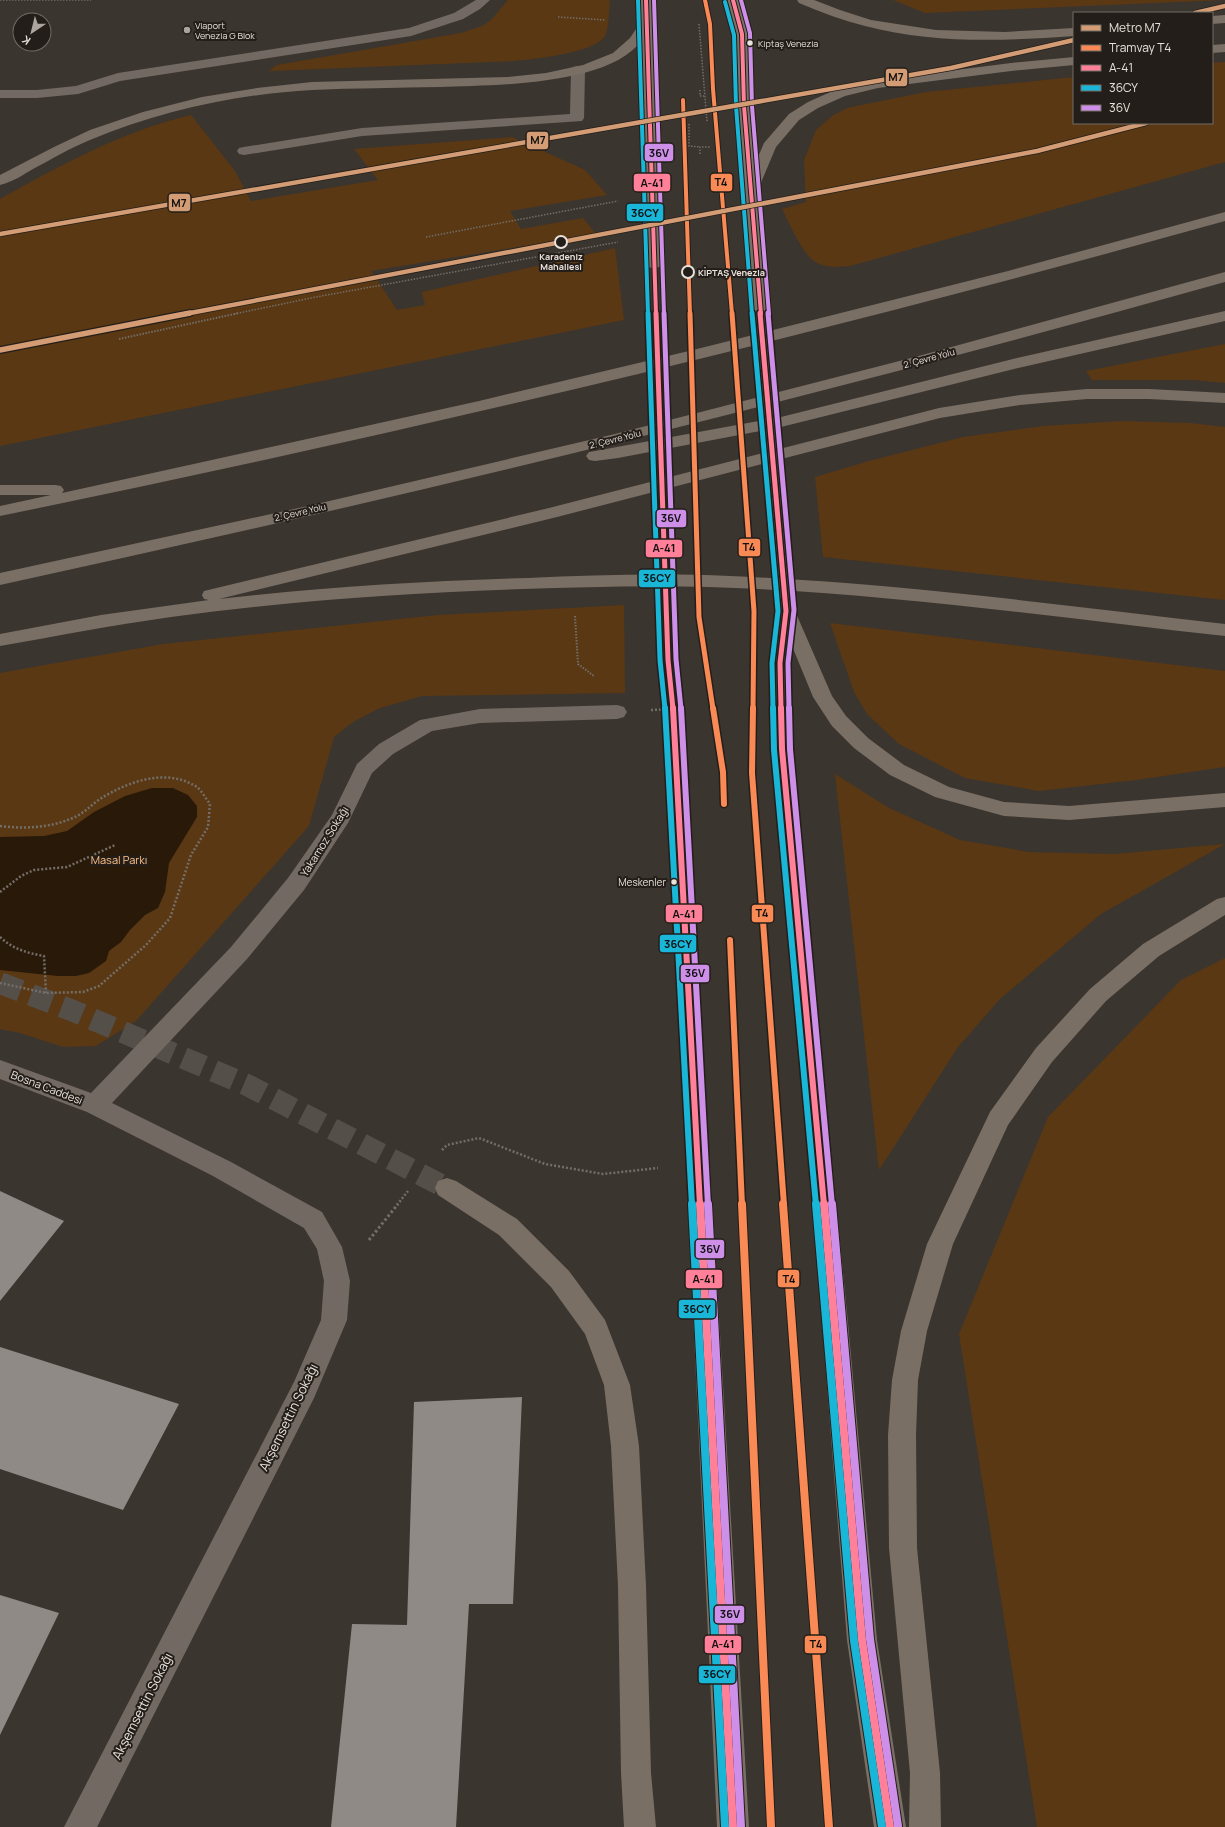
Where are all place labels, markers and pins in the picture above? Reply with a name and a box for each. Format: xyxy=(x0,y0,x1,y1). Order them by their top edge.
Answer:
place label: Viaport Venezia G Blok xyxy=(195,19,255,42)
marker: Viaport Venezia G Blok xyxy=(182,25,192,35)
place label: Kiptaş Venezia xyxy=(758,37,818,50)
marker: Kiptaş Venezia xyxy=(745,38,755,48)
marker: Karadeniz Mahallesi xyxy=(554,235,568,249)
place label: Karadeniz Mahallesi xyxy=(539,250,583,273)
marker: KİPTAŞ Venezia xyxy=(681,265,695,279)
place label: KİPTAŞ Venezia xyxy=(698,266,765,279)
place label: Meskenler xyxy=(618,875,666,889)
marker: Meskenler xyxy=(669,877,679,887)

